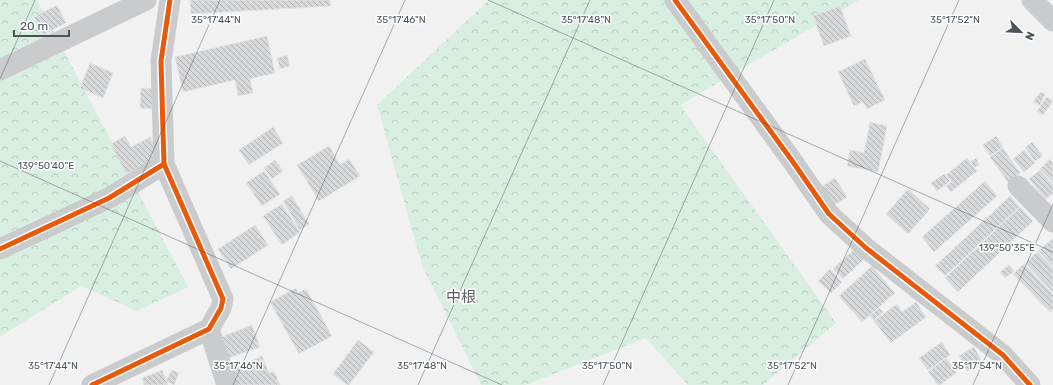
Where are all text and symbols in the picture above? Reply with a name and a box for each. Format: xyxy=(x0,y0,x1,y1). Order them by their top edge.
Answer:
scale bar xyxy=(14,12,69,38)
north arrow xyxy=(1001,12,1041,52)
text: 35°17'44"N xyxy=(191,14,241,26)
text: 35°17'46"N xyxy=(376,14,426,26)
text: 35°17'48"N xyxy=(561,14,611,26)
text: 35°17'50"N xyxy=(745,14,795,26)
text: 35°17'52"N xyxy=(930,14,980,26)
text: 20 m xyxy=(20,19,48,33)
text: N xyxy=(1022,30,1037,42)
text: 139°50'40"E xyxy=(18,160,74,172)
text: 139°50'35"E xyxy=(979,242,1035,254)
district label: 中根 xyxy=(446,288,476,306)
text: 35°17'44"N xyxy=(28,360,78,372)
text: 35°17'46"N xyxy=(213,360,263,372)
text: 35°17'48"N xyxy=(397,360,447,372)
text: 35°17'50"N xyxy=(582,360,632,372)
text: 35°17'52"N xyxy=(767,360,817,372)
text: 35°17'54"N xyxy=(952,360,1002,372)

